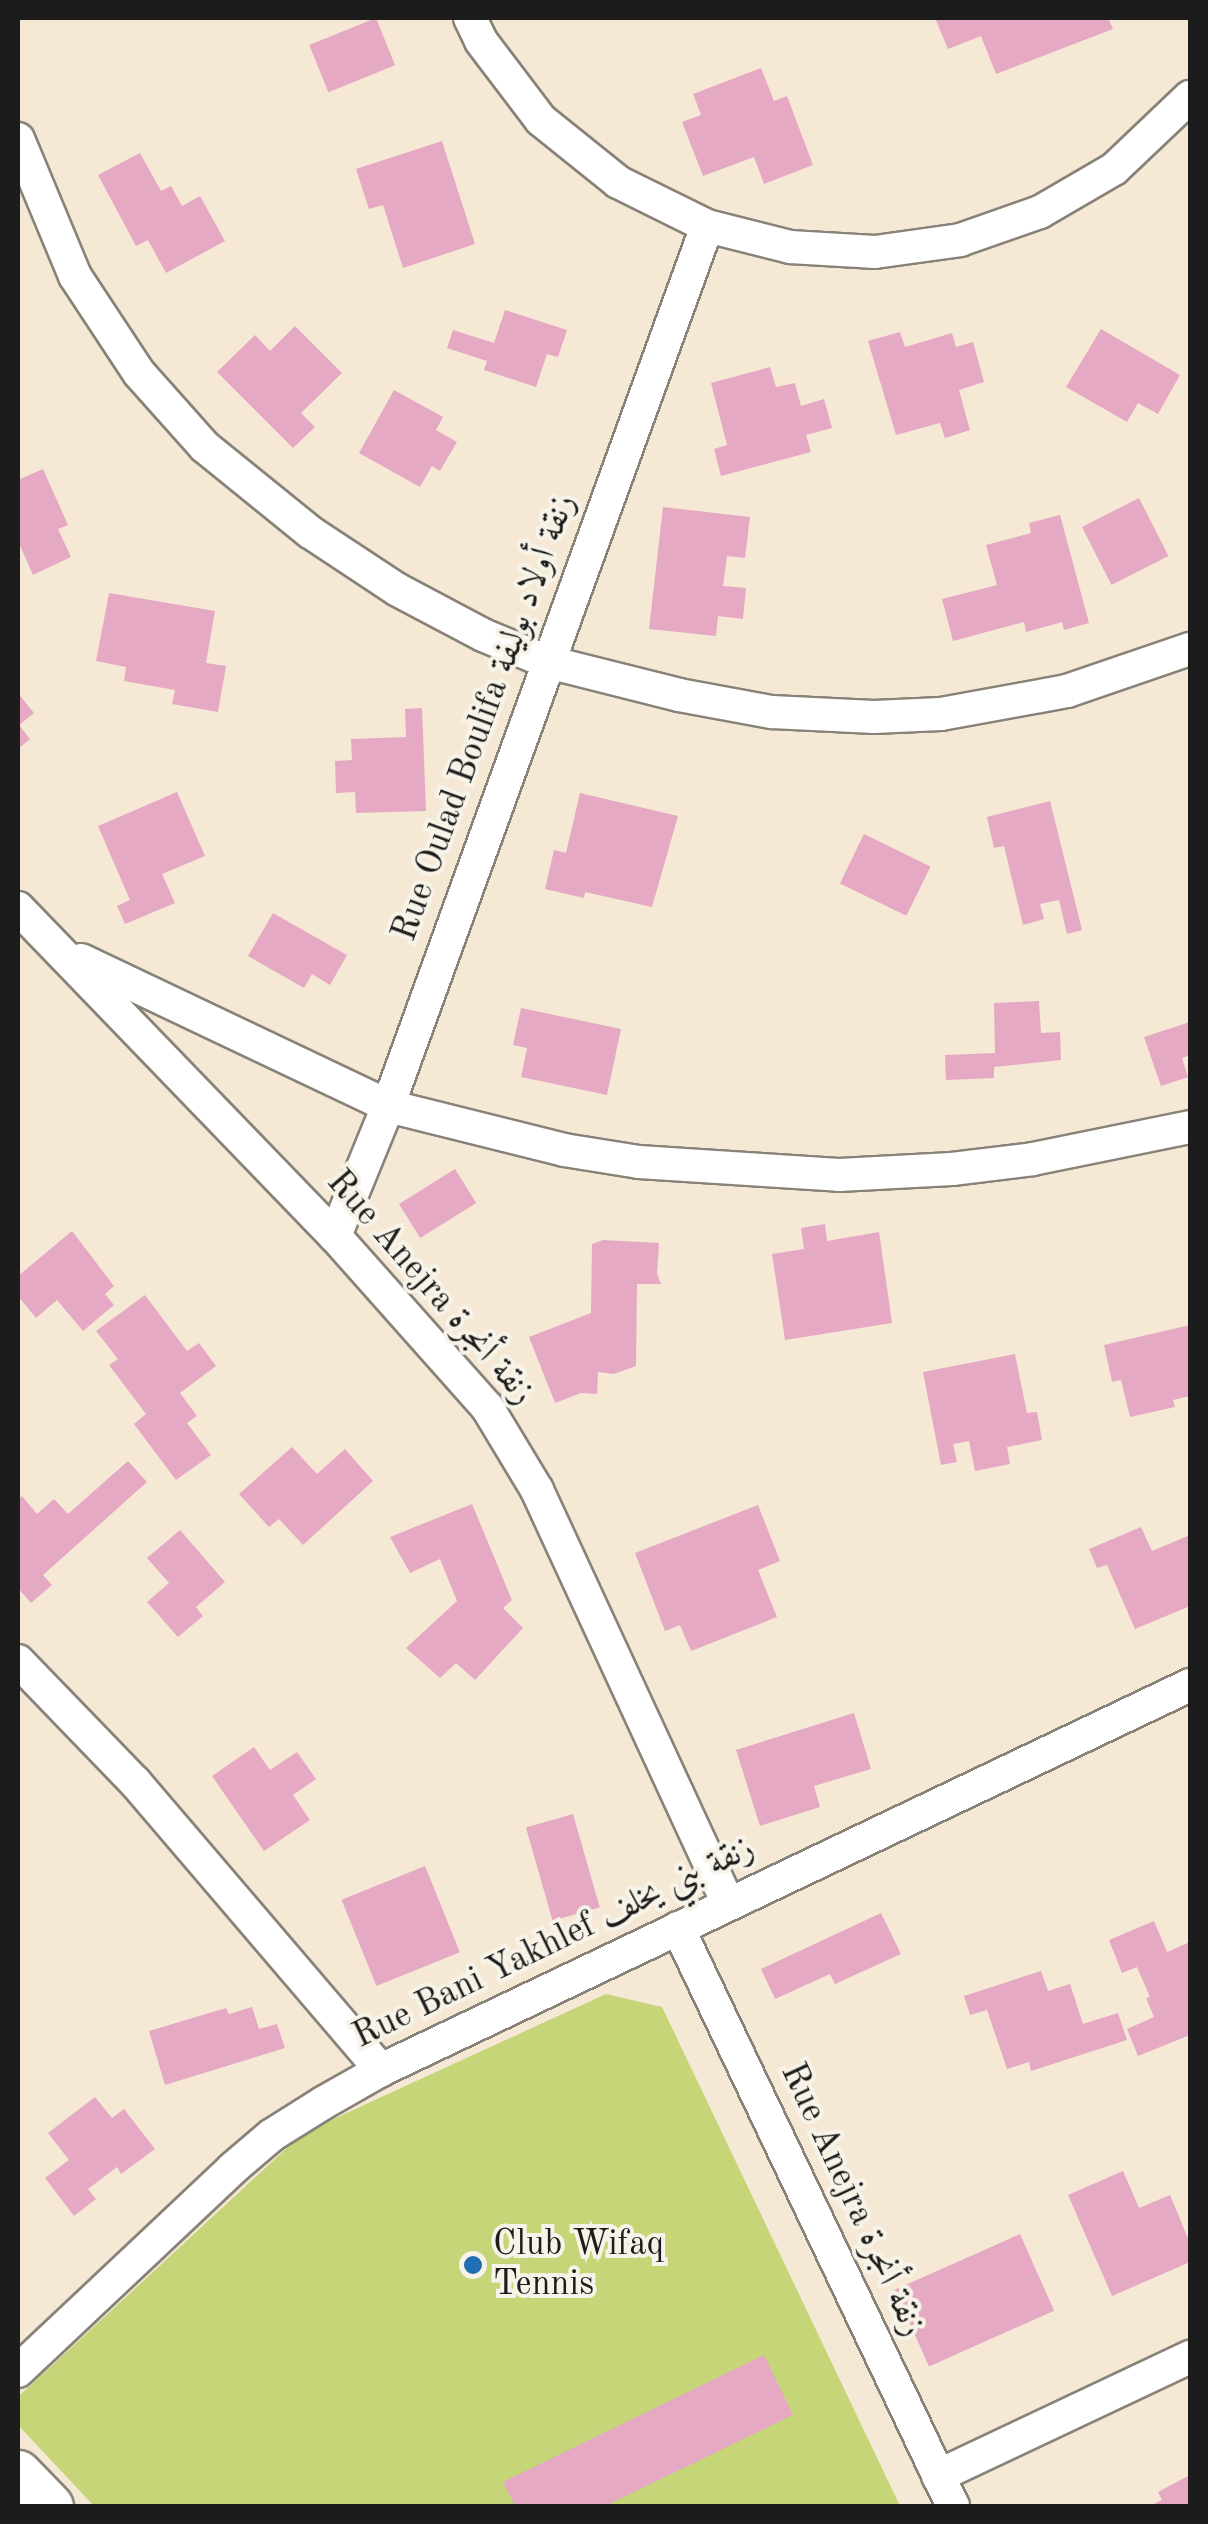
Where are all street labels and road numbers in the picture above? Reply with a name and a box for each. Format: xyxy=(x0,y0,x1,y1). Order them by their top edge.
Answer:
street label: Rue Oulad Boulifa زنقة أولاد بوليفة xyxy=(384,489,586,947)
street label: Rue Anejra زنقة أنجرة xyxy=(317,1162,543,1414)
street label: Rue Bani Yakhlef زنقة بني يخلف xyxy=(347,1828,761,2058)
street label: Rue Anejra زنقة أنجرة xyxy=(770,2057,934,2343)

